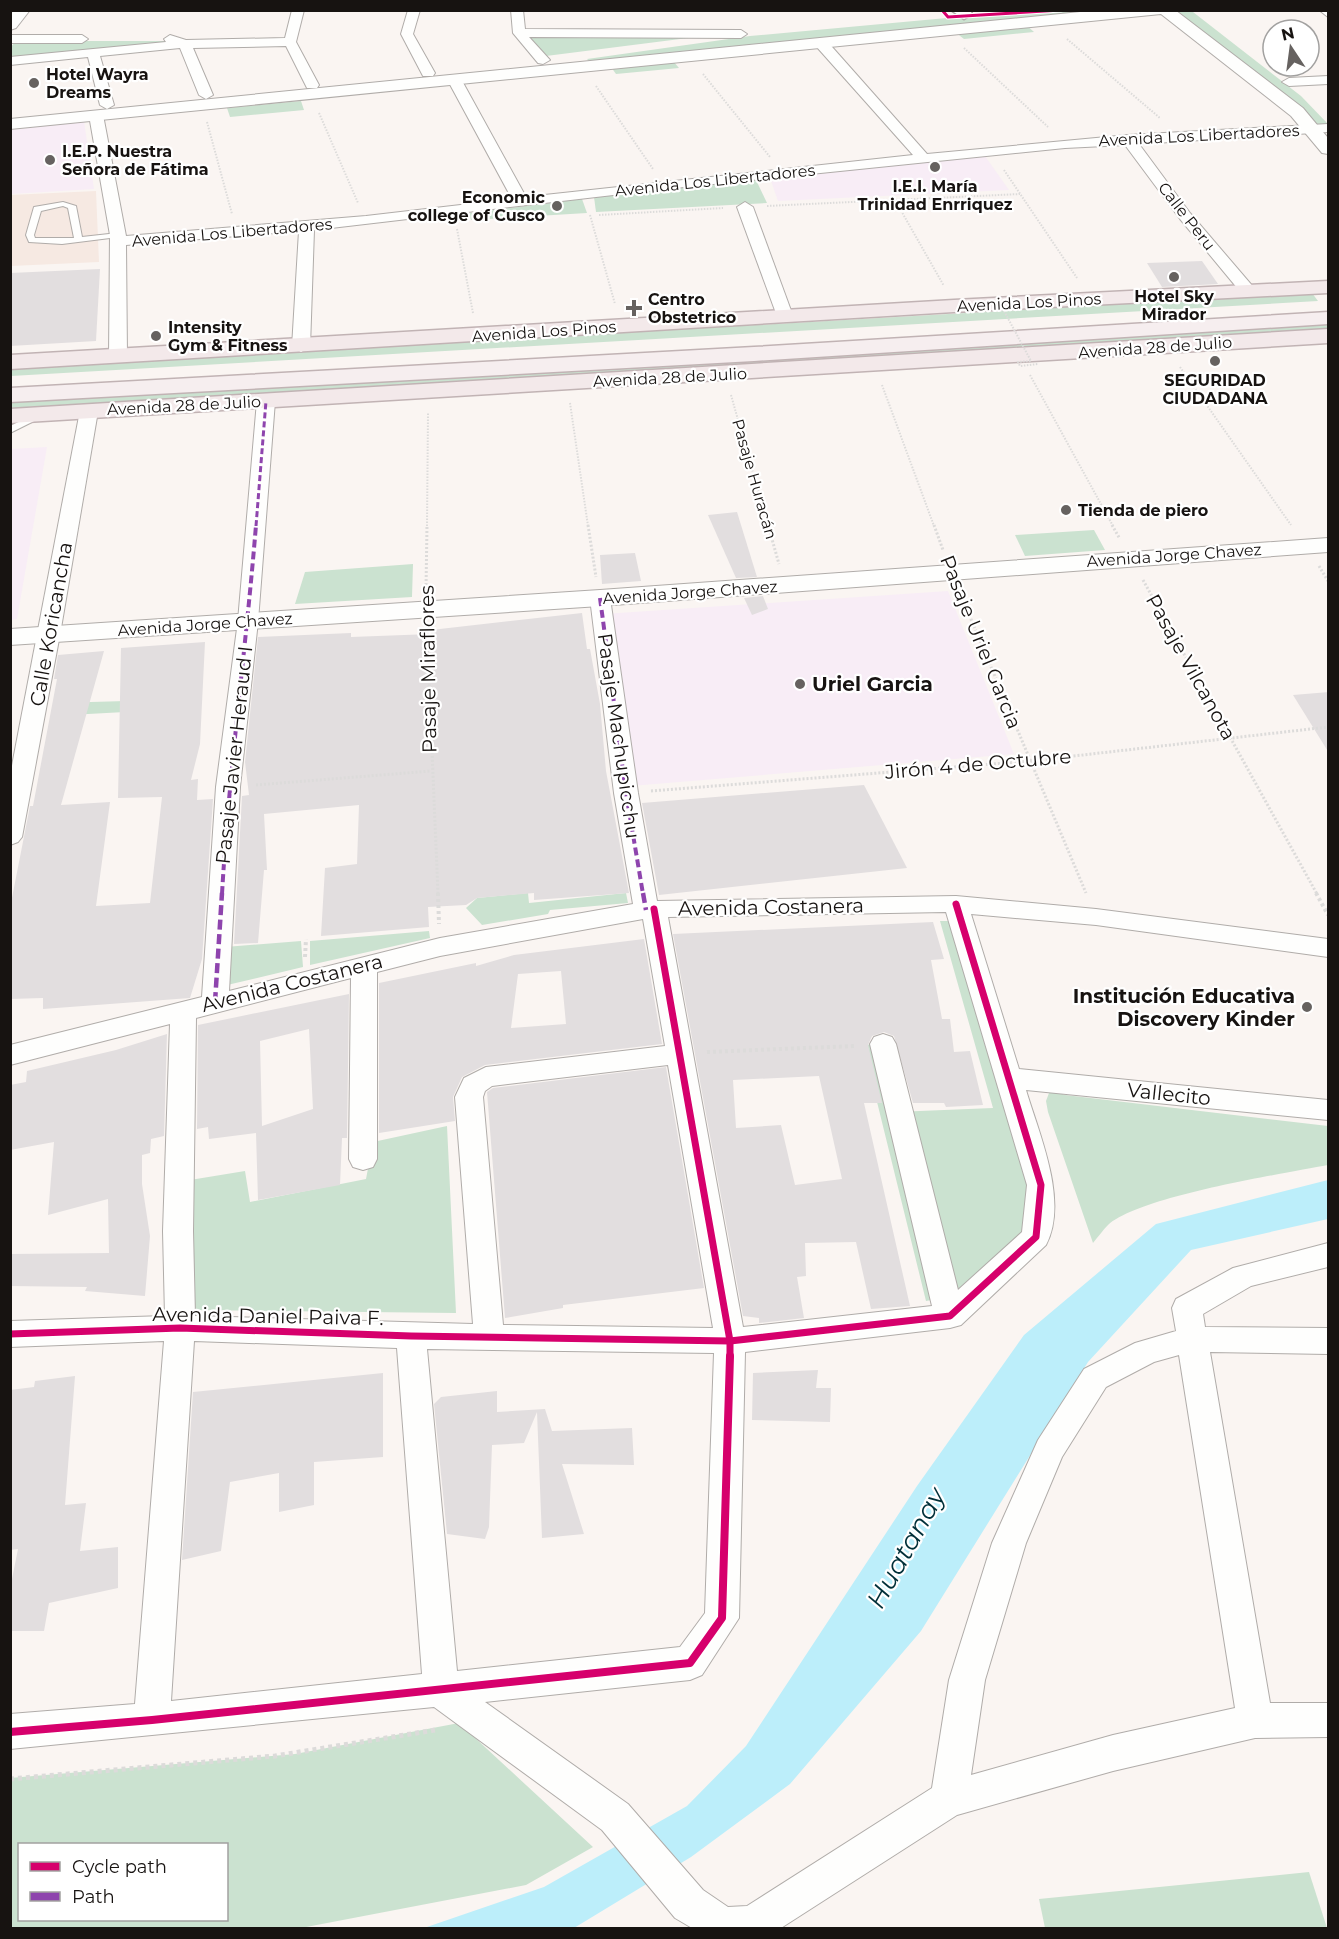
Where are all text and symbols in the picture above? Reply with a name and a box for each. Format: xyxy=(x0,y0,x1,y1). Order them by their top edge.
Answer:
north arrow xyxy=(1261,18,1321,78)
text: N xyxy=(1279,23,1296,45)
place label: Hotel Wayra Dreams xyxy=(46,65,149,102)
marker: Hotel Wayra Dreams xyxy=(27,76,41,90)
street label: Avenida Los Libertadores xyxy=(1098,121,1300,150)
place label: I.E.P. Nuestra Señora de Fátima xyxy=(62,142,209,179)
marker: I.E.P. Nuestra Señora de Fátima xyxy=(43,153,57,167)
marker: I.E.I. María Trinidad Enrriquez xyxy=(928,160,942,174)
street label: Avenida Los Libertadores xyxy=(614,161,816,200)
place label: I.E.I. María Trinidad Enrriquez xyxy=(858,177,1013,214)
street label: Calle Peru xyxy=(1154,178,1219,254)
place label: Economic college of Cusco xyxy=(408,188,546,225)
marker: Economic college of Cusco xyxy=(550,199,564,213)
street label: Avenida Los Libertadores xyxy=(131,214,333,251)
marker: Hotel Sky Mirador xyxy=(1167,270,1181,284)
place label: Hotel Sky Mirador xyxy=(1134,287,1214,324)
street label: Avenida Los Pinos xyxy=(956,289,1102,316)
place label: Centro Obstetrico xyxy=(648,290,736,327)
marker: Centro Obstetrico xyxy=(625,299,643,317)
street label: Avenida Los Pinos xyxy=(471,317,617,346)
place label: Intensity Gym & Fitness xyxy=(168,318,288,355)
marker: Intensity Gym & Fitness xyxy=(149,329,163,343)
street label: Avenida 28 de Julio xyxy=(1077,333,1233,362)
marker: SEGURIDAD CIUDADANA xyxy=(1208,354,1222,368)
street label: Avenida 28 de Julio xyxy=(592,364,748,391)
place label: SEGURIDAD CIUDADANA xyxy=(1162,371,1268,408)
street label: Avenida 28 de Julio xyxy=(106,392,262,419)
street label: Pasaje Huracán xyxy=(728,417,781,542)
place label: Tienda de piero xyxy=(1078,501,1208,520)
marker: Tienda de piero xyxy=(1059,503,1073,517)
street label: Calle Koricancha xyxy=(25,540,77,708)
street label: Avenida Jorge Chavez xyxy=(1086,540,1262,571)
street label: Pasaje Uriel Garcia xyxy=(935,552,1027,732)
street label: Avenida Jorge Chavez xyxy=(602,577,778,608)
street label: Pasaje Miraflores xyxy=(415,585,441,753)
street label: Pasaje Vilcanota xyxy=(1141,590,1241,744)
street label: Avenida Jorge Chavez xyxy=(117,609,293,640)
street label: Pasaje Machupicchu xyxy=(593,632,645,840)
street label: Pasaje Javier Heraud I xyxy=(211,645,257,865)
place label: Uriel Garcia xyxy=(812,672,933,696)
marker: Uriel Garcia xyxy=(793,677,807,691)
street label: Jirón 4 de Octubre xyxy=(883,744,1072,784)
street label: Avenida Costanera xyxy=(678,893,864,921)
street label: Avenida Costanera xyxy=(199,949,385,1017)
place label: Institución Educativa Discovery Kinder xyxy=(1073,984,1295,1031)
marker: Institución Educativa Discovery Kinder xyxy=(1300,1000,1314,1014)
street label: Vallecito xyxy=(1126,1078,1212,1110)
street label: Avenida Daniel Paiva F. xyxy=(152,1302,384,1330)
water label: Huatanay xyxy=(860,1480,953,1614)
legend xyxy=(18,1843,228,1921)
text: Cycle path xyxy=(72,1856,167,1878)
text: Path xyxy=(72,1886,115,1908)

